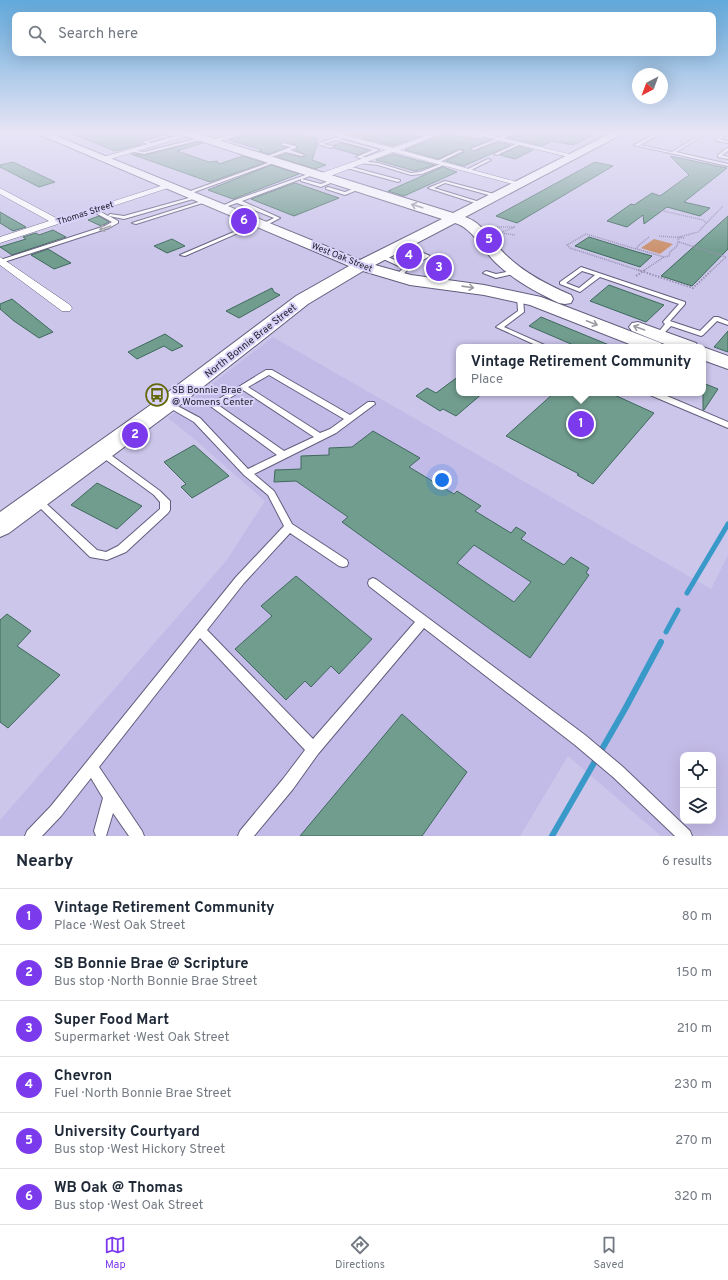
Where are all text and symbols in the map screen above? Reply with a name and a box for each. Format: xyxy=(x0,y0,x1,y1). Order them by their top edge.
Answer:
search box xyxy=(12,12,716,56)
icon: search xyxy=(26,23,48,45)
text: Search here xyxy=(58,25,138,44)
north arrow xyxy=(632,68,668,104)
street label: Thomas Street xyxy=(55,199,115,228)
one-way arrow xyxy=(411,202,424,209)
pin: 6 xyxy=(231,206,257,236)
one-way arrow xyxy=(99,224,111,232)
pin: 5 xyxy=(476,225,502,255)
street label: West Oak Street xyxy=(310,240,374,275)
pin: 4 xyxy=(396,241,422,271)
pin: 3 xyxy=(426,253,452,283)
one-way arrow xyxy=(461,283,474,291)
street label: North Bonnie Brae Street xyxy=(202,301,300,381)
one-way arrow xyxy=(586,320,598,327)
one-way arrow xyxy=(634,323,646,331)
popup xyxy=(456,344,706,396)
text: Vintage Retirement Community xyxy=(471,353,691,372)
text: Place xyxy=(471,372,503,388)
bus stop icon: SB Bonnie Brae @ Womens Center xyxy=(144,382,170,408)
place label: SB Bonnie Brae @ Womens Center xyxy=(172,384,253,409)
pin: 1 xyxy=(568,409,594,439)
pin: 2 xyxy=(122,420,148,450)
your location xyxy=(432,470,452,490)
map controls xyxy=(680,752,716,824)
button: locate xyxy=(680,752,716,788)
button: layers xyxy=(680,788,716,824)
text: Nearby xyxy=(16,851,73,873)
text: 6 results xyxy=(662,854,712,870)
text: Vintage Retirement Community xyxy=(54,899,275,918)
text: 1 xyxy=(26,909,32,925)
text: 80 m xyxy=(682,909,712,925)
text: Place · West Oak Street xyxy=(54,918,185,934)
text: SB Bonnie Brae @ Scripture xyxy=(54,955,249,974)
text: 2 xyxy=(25,965,33,981)
text: 150 m xyxy=(677,965,712,981)
text: Bus stop · North Bonnie Brae Street xyxy=(54,974,257,990)
text: Super Food Mart xyxy=(54,1011,169,1030)
text: 3 xyxy=(25,1021,33,1037)
text: 210 m xyxy=(677,1021,712,1037)
text: Supermarket · West Oak Street xyxy=(54,1030,229,1046)
text: Chevron xyxy=(54,1067,112,1086)
text: 4 xyxy=(25,1077,33,1093)
text: 230 m xyxy=(674,1077,712,1093)
text: Fuel · North Bonnie Brae Street xyxy=(54,1086,232,1102)
text: University Courtyard xyxy=(54,1123,200,1142)
text: 5 xyxy=(25,1133,33,1149)
text: 270 m xyxy=(675,1133,712,1149)
text: Bus stop · West Hickory Street xyxy=(54,1142,225,1158)
text: WB Oak @ Thomas xyxy=(54,1179,183,1198)
text: 6 xyxy=(25,1189,33,1205)
text: 320 m xyxy=(674,1189,712,1205)
text: Bus stop · West Oak Street xyxy=(54,1198,203,1214)
tab: Map xyxy=(104,1234,126,1272)
tab: Directions xyxy=(335,1234,385,1272)
tab: Saved xyxy=(593,1234,624,1272)

